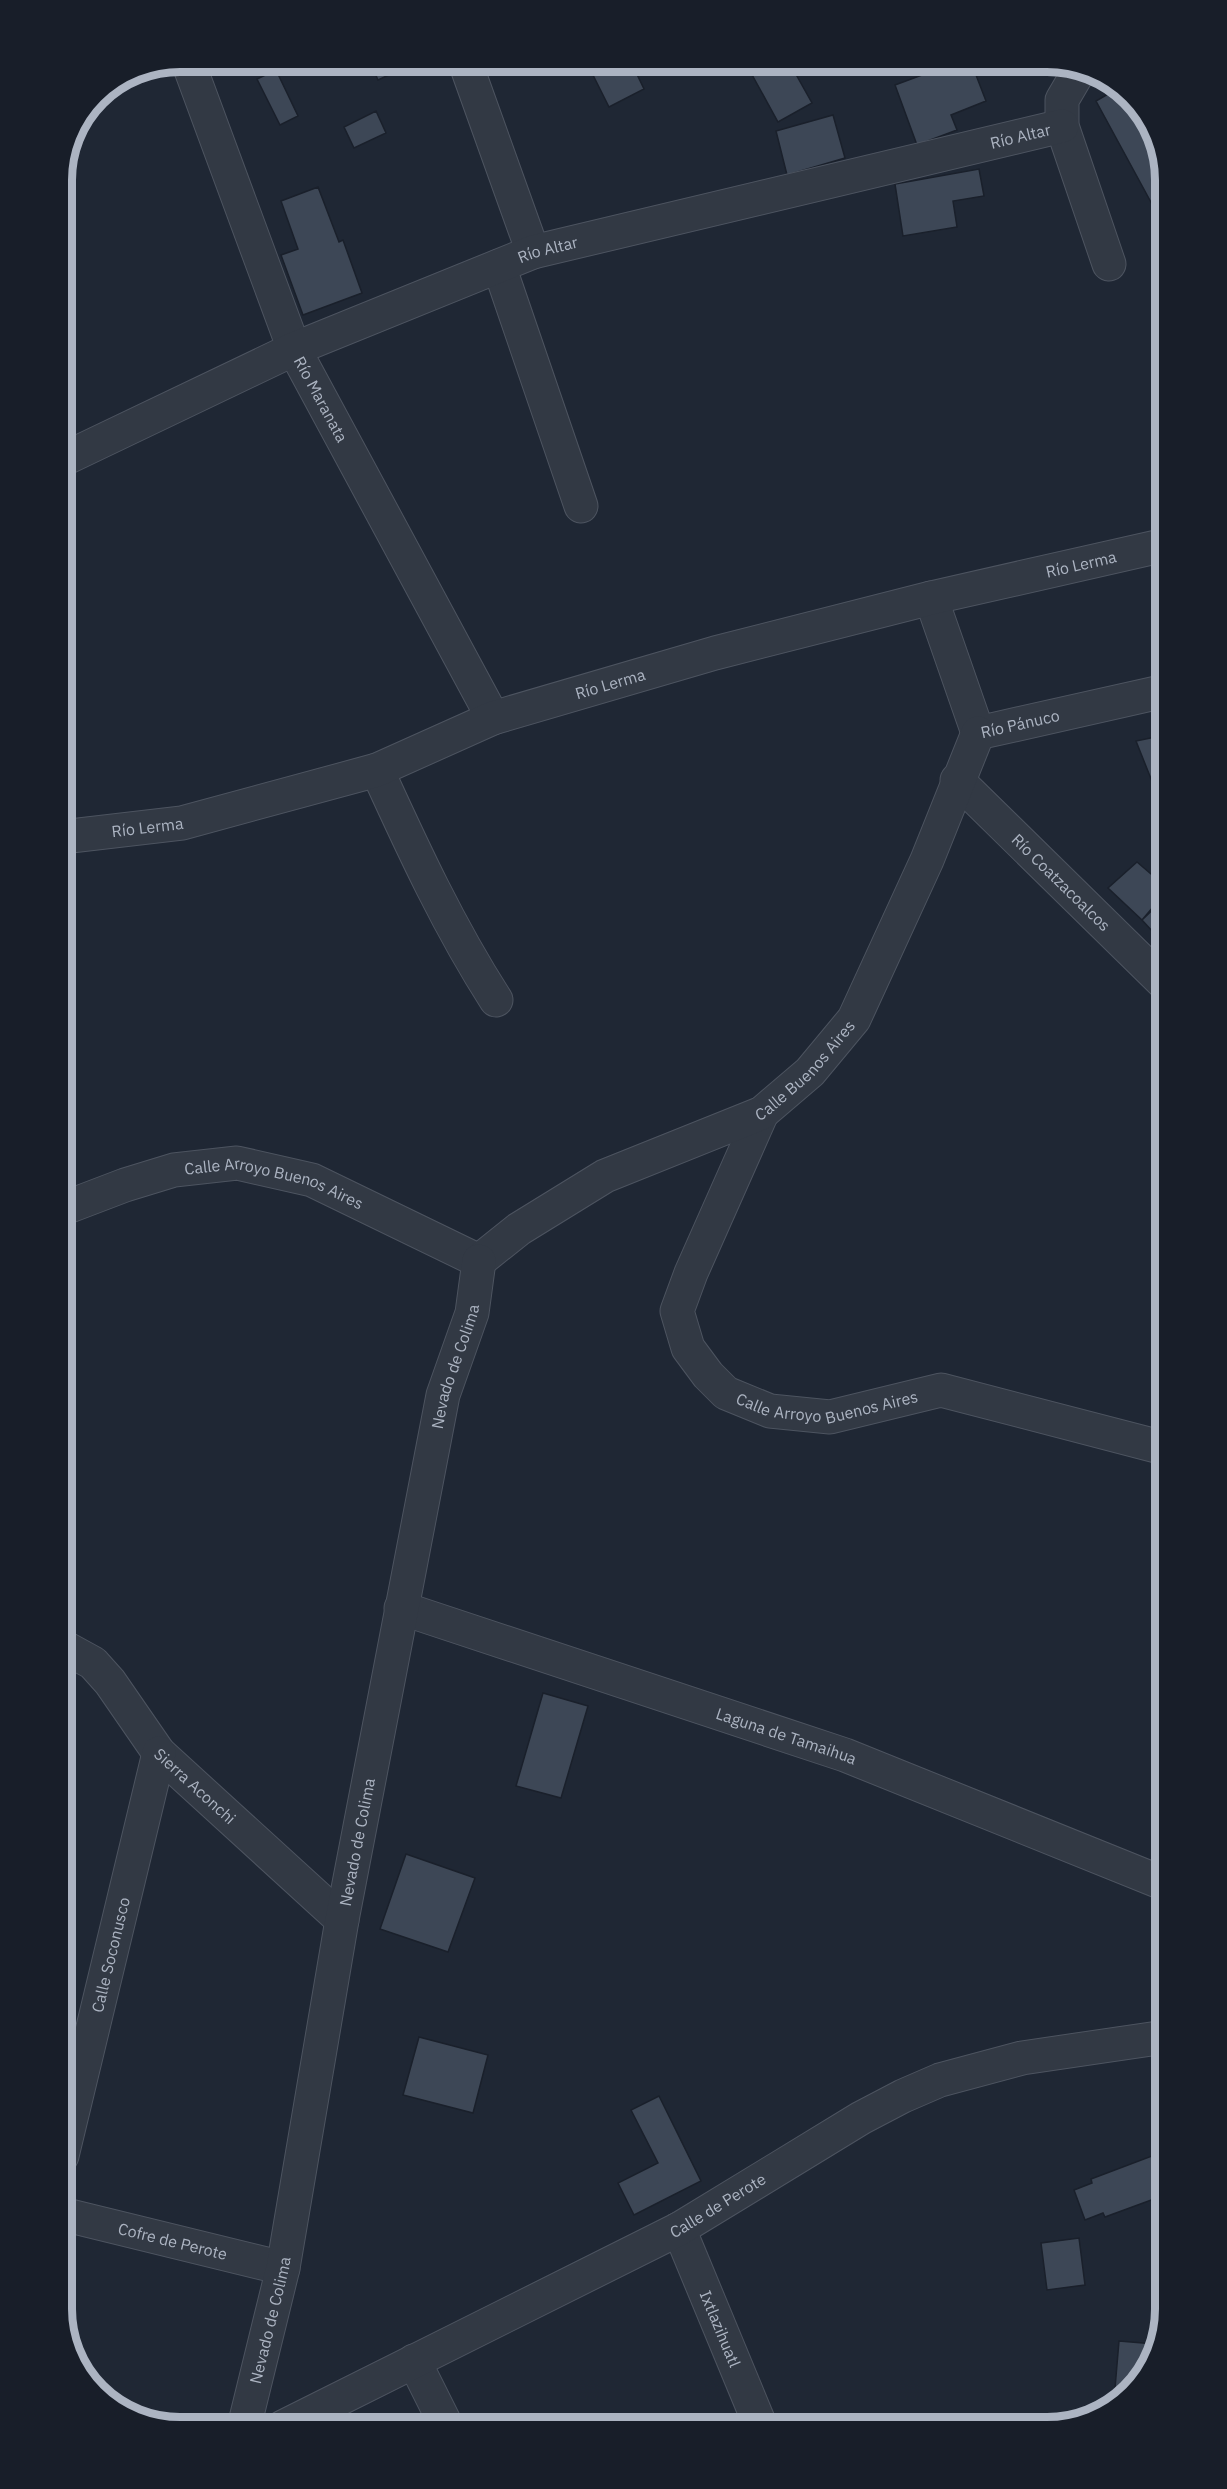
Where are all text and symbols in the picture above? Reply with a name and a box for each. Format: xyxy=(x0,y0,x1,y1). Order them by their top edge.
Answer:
street label: Río Altar xyxy=(988,119,1053,153)
street label: Río Altar xyxy=(514,232,580,267)
street label: Río Maranata xyxy=(290,353,353,446)
street label: Río Lerma xyxy=(1044,546,1119,582)
street label: Río Lerma xyxy=(573,664,648,703)
street label: Río Pánuco xyxy=(979,705,1061,742)
street label: Río Lerma xyxy=(110,813,185,841)
street label: Río Coatzacoalcos xyxy=(1008,829,1115,935)
street label: Calle Buenos Aires xyxy=(752,1016,859,1125)
street label: Calle Arroyo Buenos Aires xyxy=(183,1153,367,1213)
street label: Nevado de Colima xyxy=(427,1303,483,1431)
street label: Calle Arroyo Buenos Aires xyxy=(735,1384,921,1404)
text: Calle Arroyo Buenos Aires xyxy=(733,1386,920,1428)
street label: Laguna de Tamaihua xyxy=(713,1703,860,1769)
street label: Sierra Aconchi xyxy=(150,1744,240,1828)
street label: Nevado de Colima xyxy=(335,1776,379,1908)
street label: Calle Soconusco xyxy=(87,1895,134,2014)
street label: Calle de Perote xyxy=(666,2168,769,2242)
street label: Cofre de Perote xyxy=(116,2218,229,2264)
street label: Nevado de Colima xyxy=(245,2255,295,2386)
street label: Ixtlazihuatl xyxy=(696,2287,745,2370)

